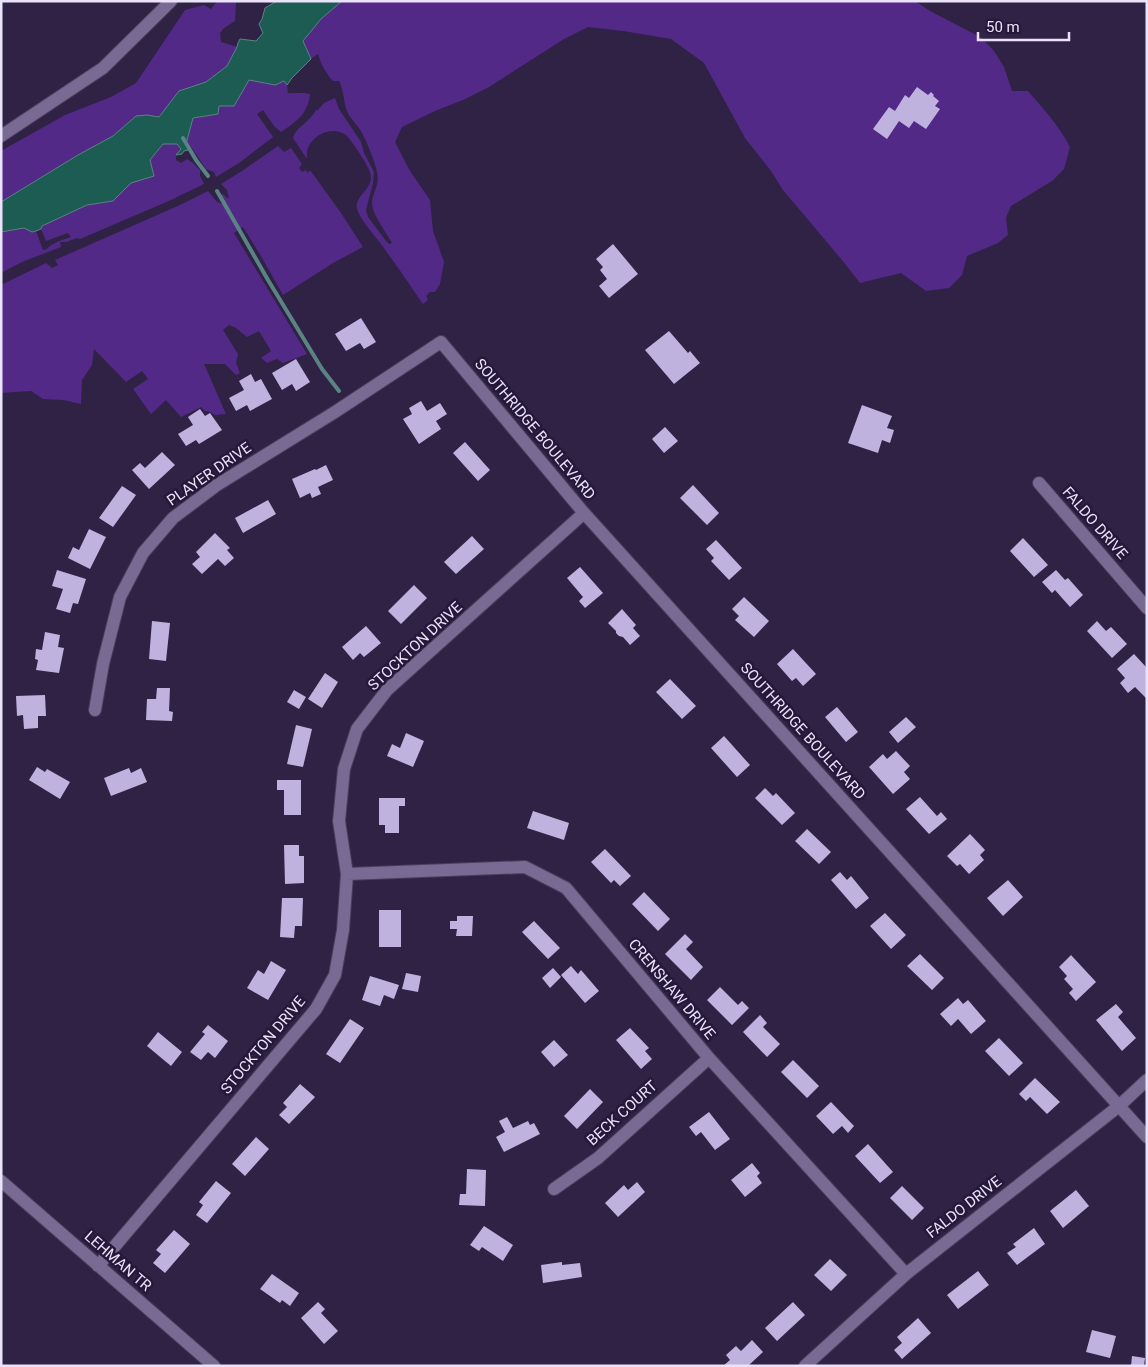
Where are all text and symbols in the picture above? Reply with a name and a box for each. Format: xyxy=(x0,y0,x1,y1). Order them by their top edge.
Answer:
scale bar xyxy=(978,10,1069,42)
text: 50 m xyxy=(986,18,1020,36)
street label: SOUTHRIDGE BOULEVARD xyxy=(471,355,599,503)
street label: PLAYER DRIVE xyxy=(163,438,255,510)
street label: FALDO DRIVE xyxy=(1059,483,1132,563)
street label: STOCKTON DRIVE xyxy=(364,598,466,694)
street label: SOUTHRIDGE BOULEVARD xyxy=(737,659,869,803)
street label: CRENSHAW DRIVE xyxy=(625,935,720,1043)
street label: STOCKTON DRIVE xyxy=(217,992,309,1097)
street label: BECK COURT xyxy=(583,1077,661,1149)
street label: FALDO DRIVE xyxy=(923,1172,1005,1242)
street label: LEHMAN TR xyxy=(81,1227,155,1295)

